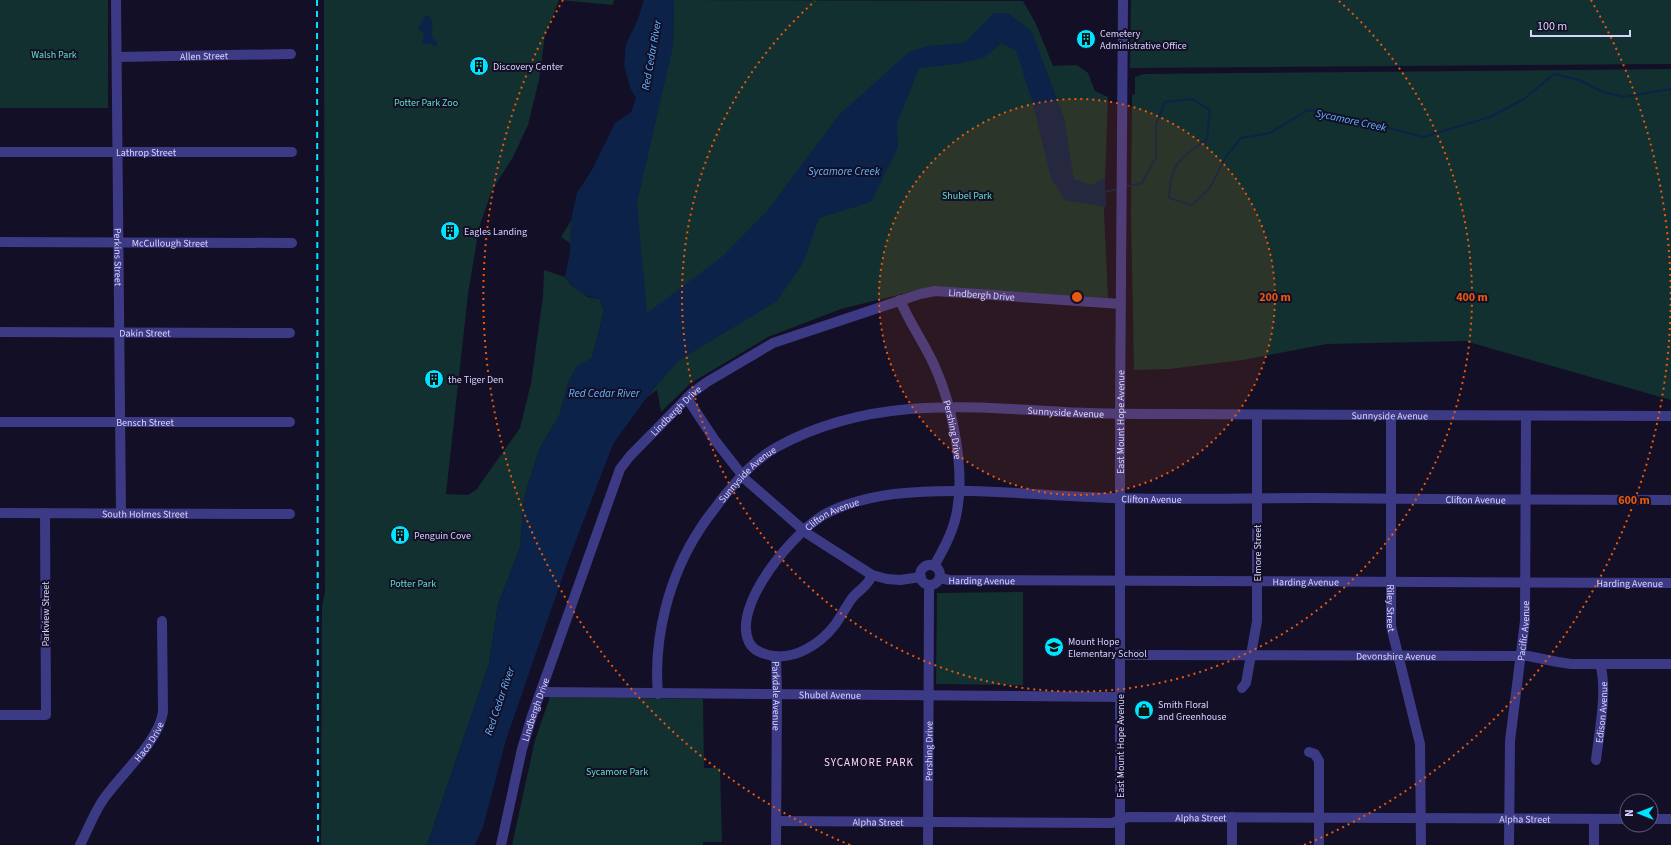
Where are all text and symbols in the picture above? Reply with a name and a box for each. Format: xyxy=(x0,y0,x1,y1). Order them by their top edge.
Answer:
scale bar xyxy=(1531,12,1630,38)
water label: Red Cedar River xyxy=(638,18,665,91)
text: 100 m xyxy=(1537,18,1567,35)
place label: Cemetery Administrative Office xyxy=(1100,27,1187,53)
building icon: Cemetery Administrative Office xyxy=(1075,28,1097,50)
park label: Walsh Park xyxy=(31,48,77,62)
street label: Allen Street xyxy=(180,49,229,64)
building icon: Discovery Center xyxy=(468,55,490,77)
place label: Discovery Center xyxy=(493,60,564,74)
park label: Potter Park Zoo xyxy=(394,96,458,110)
water label: Sycamore Creek xyxy=(1314,106,1388,135)
street label: Lathrop Street xyxy=(116,146,177,160)
water label: Sycamore Creek xyxy=(808,164,881,179)
park label: Shubel Park xyxy=(942,189,992,203)
building icon: Eagles Landing xyxy=(439,220,461,242)
place label: Eagles Landing xyxy=(464,225,527,239)
street label: Perkins Street xyxy=(110,228,125,287)
street label: McCullough Street xyxy=(132,236,209,251)
street label: Lindbergh Drive xyxy=(948,286,1015,305)
text: 200 m xyxy=(1259,289,1291,306)
text: 400 m xyxy=(1456,289,1488,306)
centre of rings xyxy=(1070,290,1084,304)
street label: Dakin Street xyxy=(119,326,171,341)
building icon: the Tiger Den xyxy=(423,368,445,390)
street label: East Mount Hope Avenue xyxy=(1114,370,1128,474)
place label: the Tiger Den xyxy=(448,373,504,387)
street label: Lindbergh Drive xyxy=(648,383,704,439)
water label: Red Cedar River xyxy=(568,386,641,401)
street label: Pershing Drive xyxy=(939,398,964,460)
street label: Sunnyside Avenue xyxy=(1027,404,1104,422)
street label: Sunnyside Avenue xyxy=(1352,409,1428,423)
street label: Bensch Street xyxy=(116,416,174,430)
street label: Sunnyside Avenue xyxy=(716,443,779,506)
street label: Clifton Avenue xyxy=(1121,492,1182,507)
text: 600 m xyxy=(1618,492,1650,509)
street label: Clifton Avenue xyxy=(1445,493,1506,507)
street label: Clifton Avenue xyxy=(802,495,861,535)
street label: South Holmes Street xyxy=(102,507,189,522)
building icon: Penguin Cove xyxy=(389,524,411,546)
street label: Elmore Street xyxy=(1251,524,1265,581)
place label: Penguin Cove xyxy=(414,529,471,543)
street label: Harding Avenue xyxy=(949,574,1015,588)
street label: Harding Avenue xyxy=(1273,575,1339,590)
park label: Potter Park xyxy=(390,577,436,591)
street label: Harding Avenue xyxy=(1597,577,1663,591)
street label: Parkview Street xyxy=(39,581,53,647)
street label: Riley Street xyxy=(1383,584,1398,634)
street label: Pacific Avenue xyxy=(1514,601,1533,662)
place label: Mount Hope Elementary School xyxy=(1068,635,1147,661)
school or university icon: Mount Hope Elementary School xyxy=(1043,636,1065,658)
street label: Devonshire Avenue xyxy=(1356,650,1436,664)
street label: Parkdale Avenue xyxy=(768,661,783,731)
water label: Red Cedar River xyxy=(481,664,519,737)
street label: Lindbergh Drive xyxy=(519,676,553,743)
street label: Edison Avenue xyxy=(1592,681,1611,744)
street label: Shubel Avenue xyxy=(799,688,861,703)
street label: East Mount Hope Avenue xyxy=(1114,694,1128,798)
place label: Smith Floral and Greenhouse xyxy=(1158,698,1226,724)
shop icon: Smith Floral and Greenhouse xyxy=(1133,699,1155,721)
street label: Haco Drive xyxy=(131,720,168,765)
street label: Pershing Drive xyxy=(922,721,936,781)
district label: SYCAMORE PARK xyxy=(824,755,914,770)
park label: Sycamore Park xyxy=(586,765,648,779)
north arrow xyxy=(1619,793,1659,833)
text: N xyxy=(1622,809,1637,817)
street label: Alpha Street xyxy=(1175,811,1227,825)
street label: Alpha Street xyxy=(1499,812,1551,827)
street label: Alpha Street xyxy=(852,815,904,830)

